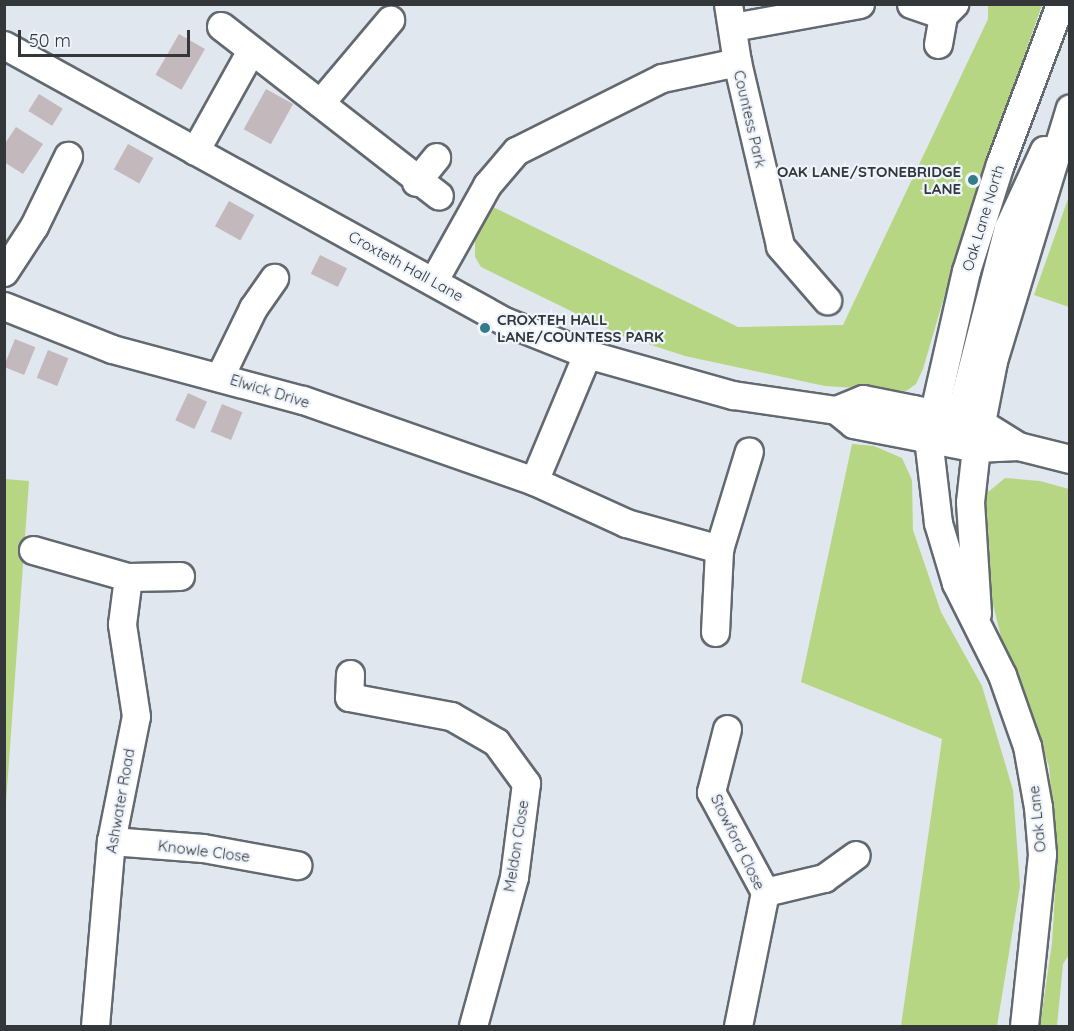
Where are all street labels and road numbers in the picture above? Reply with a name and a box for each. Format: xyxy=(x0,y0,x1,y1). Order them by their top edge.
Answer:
street label: Countess Park xyxy=(730,69,770,169)
street label: Oak Lane North xyxy=(958,163,1008,273)
street label: Croxteth Hall Lane xyxy=(345,227,467,305)
street label: Elwick Drive xyxy=(228,370,312,412)
street label: Ashwater Road xyxy=(102,747,138,855)
street label: Oak Lane xyxy=(1025,785,1049,853)
street label: Stowford Close xyxy=(707,791,769,893)
street label: Meldon Close xyxy=(500,799,532,893)
street label: Knowle Close xyxy=(157,836,251,866)

